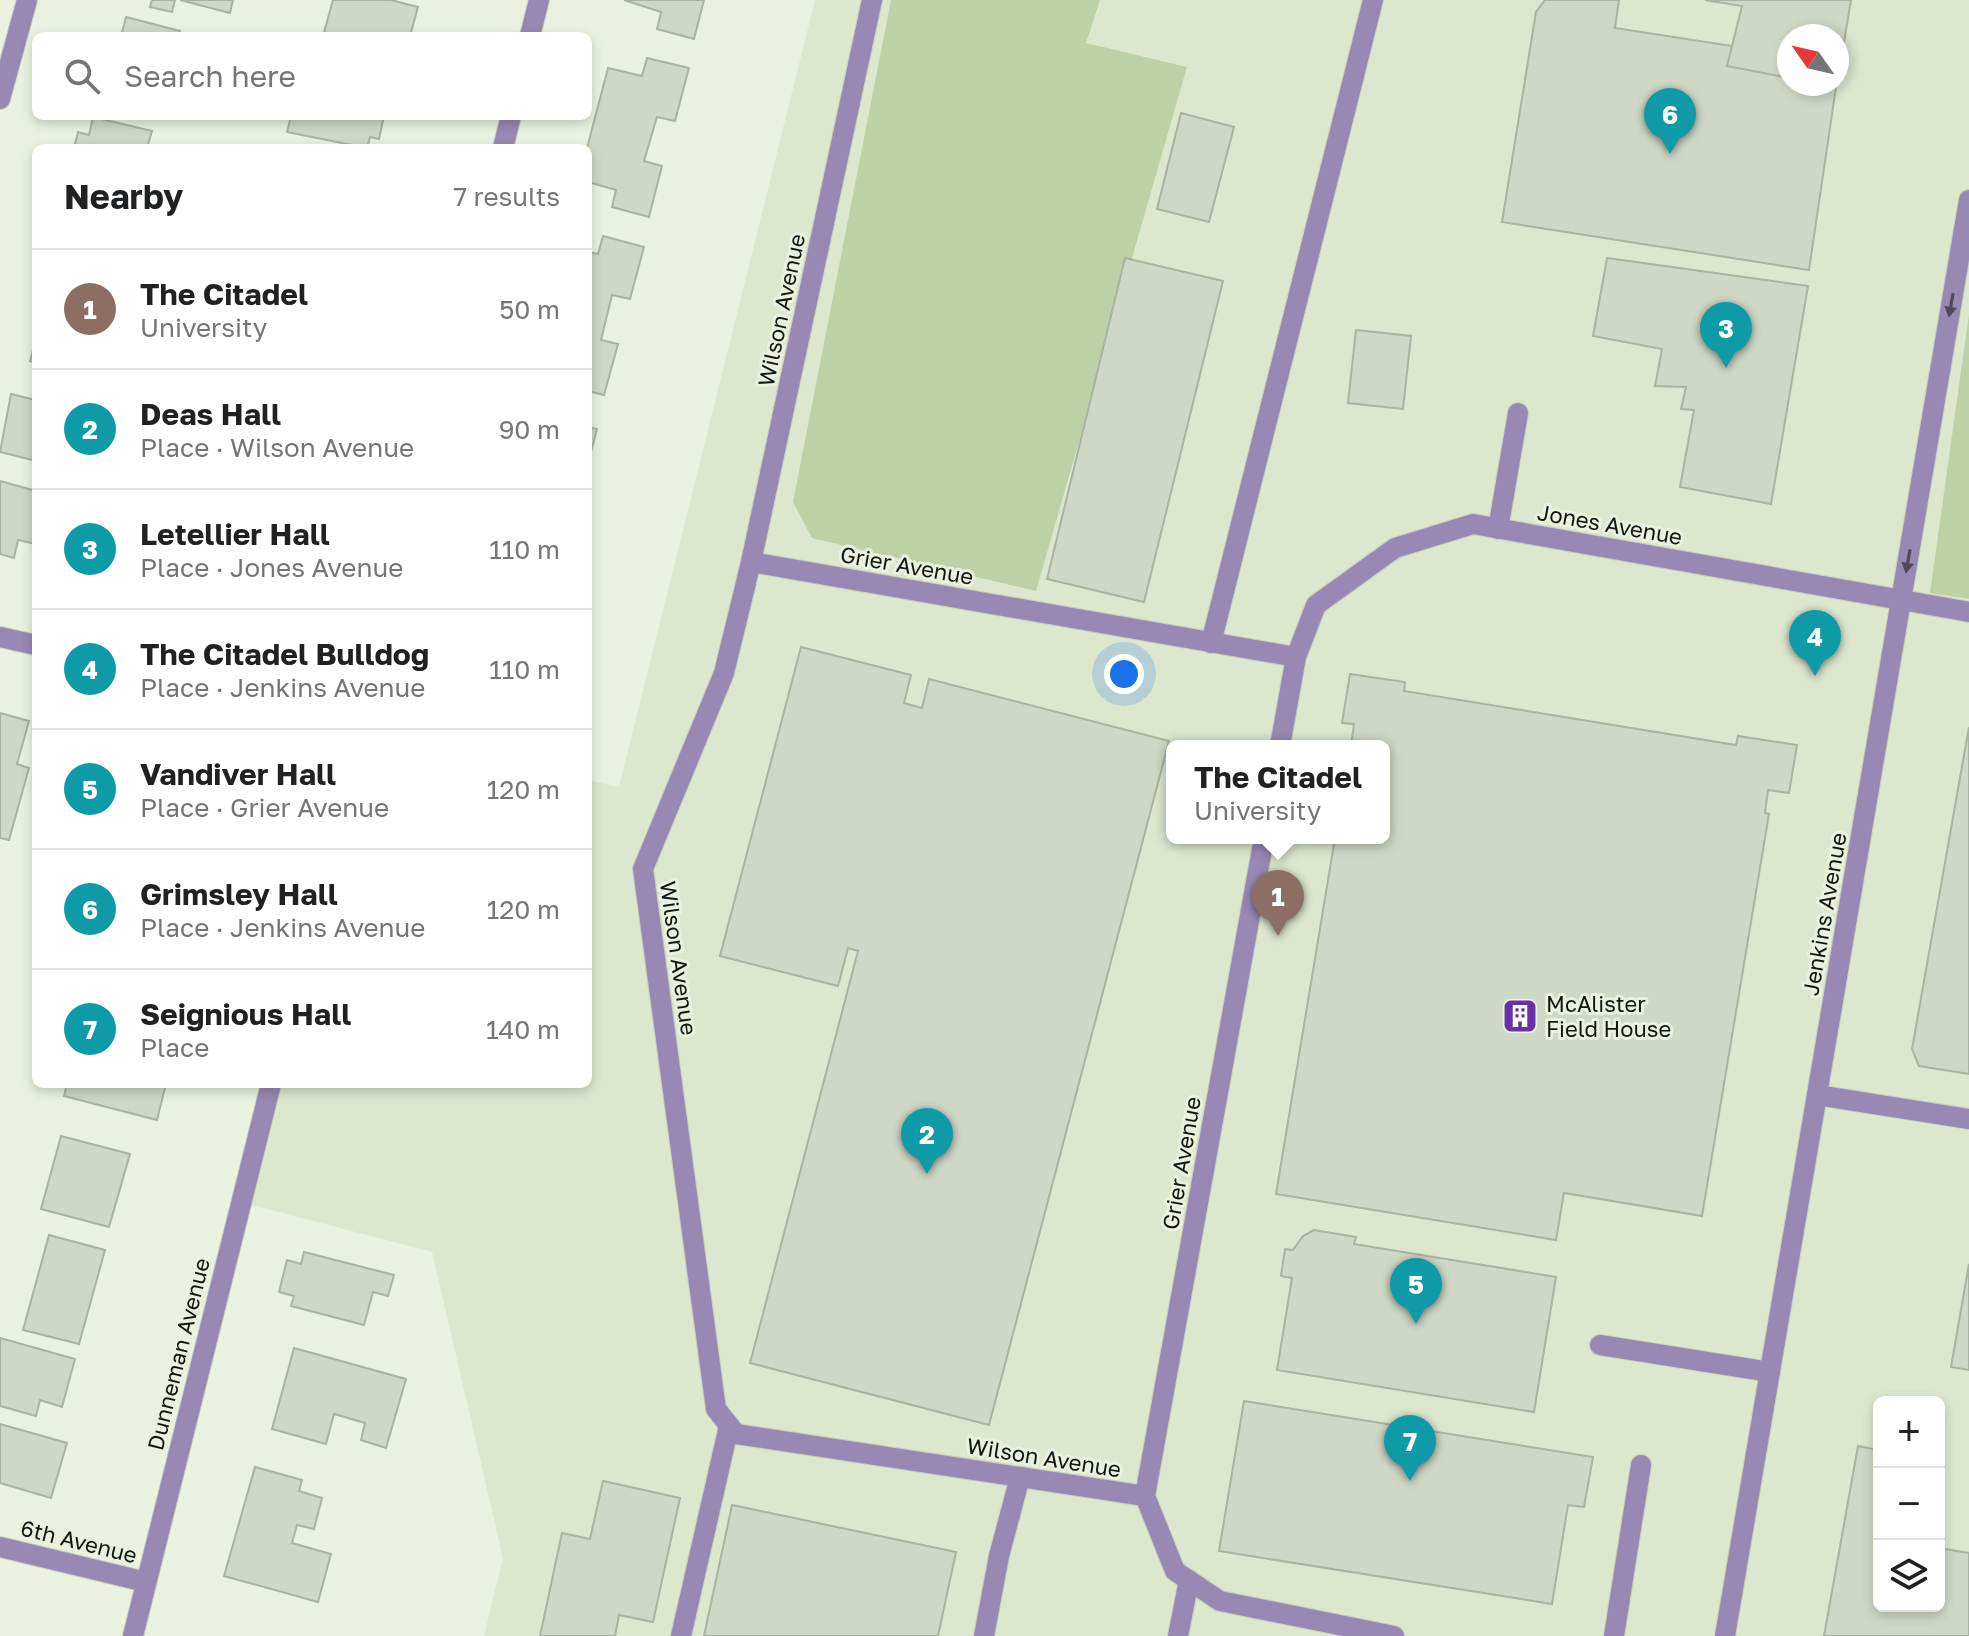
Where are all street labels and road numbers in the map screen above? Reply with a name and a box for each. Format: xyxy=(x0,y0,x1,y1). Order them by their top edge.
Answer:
street label: Wilson Avenue xyxy=(752,231,810,389)
street label: Jones Avenue xyxy=(1536,498,1684,550)
street label: Grier Avenue xyxy=(838,540,976,590)
street label: Jenkins Avenue xyxy=(1796,830,1852,998)
street label: Wilson Avenue xyxy=(655,879,703,1037)
street label: Grier Avenue xyxy=(1156,1094,1206,1232)
street label: Dunneman Avenue xyxy=(141,1255,215,1453)
street label: Wilson Avenue xyxy=(965,1431,1123,1483)
street label: 6th Avenue xyxy=(18,1514,140,1568)

